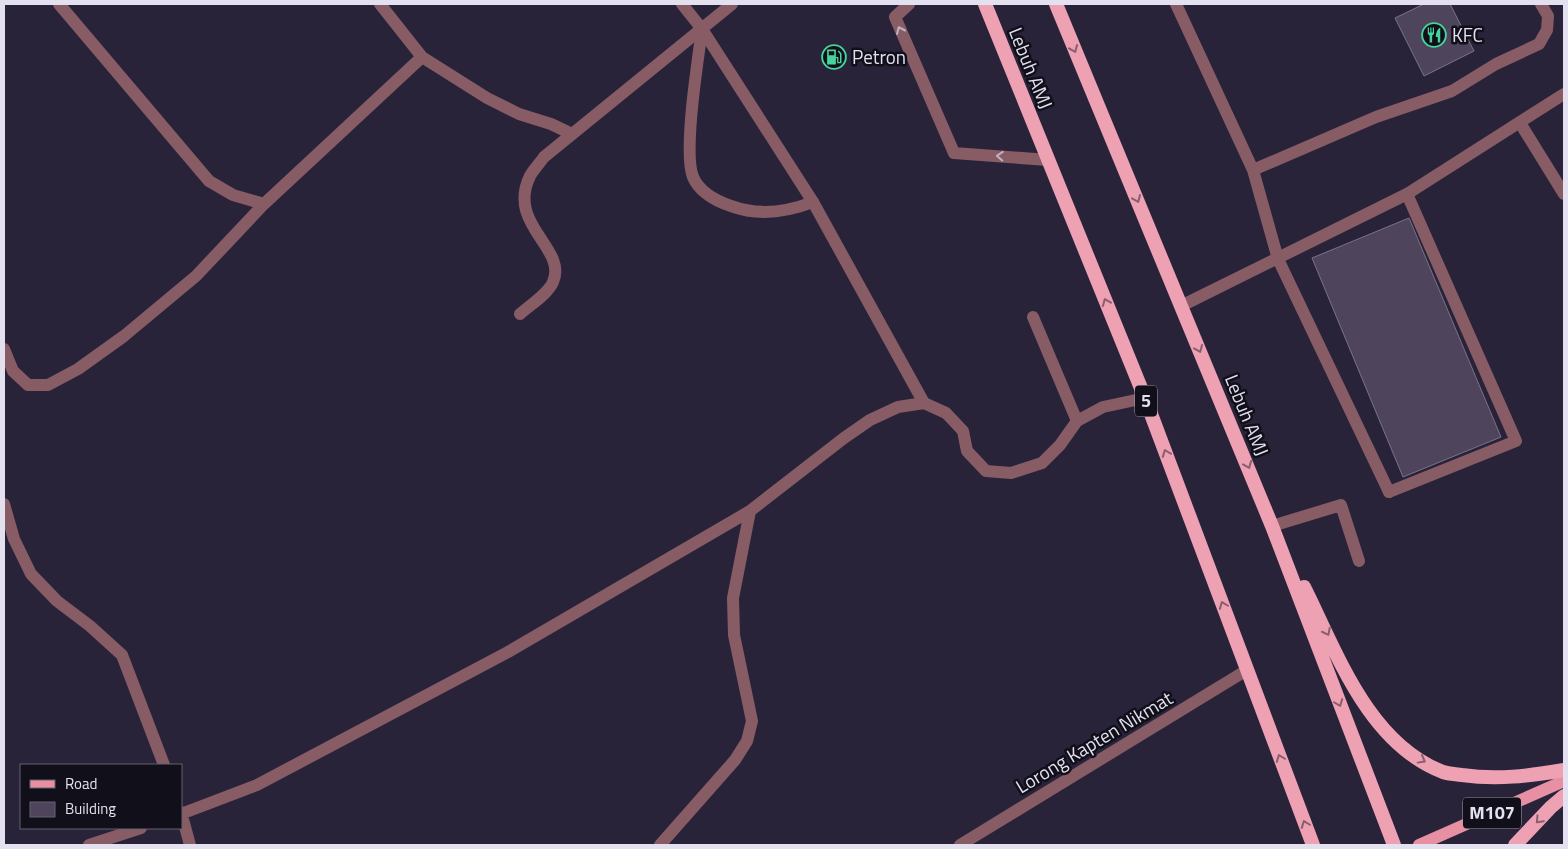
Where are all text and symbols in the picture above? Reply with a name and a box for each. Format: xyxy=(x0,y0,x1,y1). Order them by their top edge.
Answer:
place label: KFC xyxy=(1452,20,1483,49)
restaurant icon: KFC xyxy=(1421,22,1447,48)
street label: Lebuh AMJ xyxy=(1002,23,1061,113)
one-way arrow xyxy=(896,26,907,35)
place label: Petron xyxy=(852,42,906,71)
fuel station icon: Petron xyxy=(821,44,847,70)
one-way arrow xyxy=(1068,44,1079,53)
one-way arrow xyxy=(996,151,1004,162)
one-way arrow xyxy=(1130,194,1141,203)
one-way arrow xyxy=(1102,298,1112,307)
one-way arrow xyxy=(1193,344,1204,353)
street label: Lebuh AMJ xyxy=(1218,370,1277,460)
road number: 5 xyxy=(1135,386,1157,416)
one-way arrow xyxy=(1162,450,1172,458)
one-way arrow xyxy=(1241,460,1252,469)
one-way arrow xyxy=(1219,602,1229,610)
one-way arrow xyxy=(1321,627,1331,636)
street label: Lorong Kapten Nikmat xyxy=(1010,683,1178,800)
one-way arrow xyxy=(1333,698,1343,706)
one-way arrow xyxy=(1276,754,1286,762)
one-way arrow xyxy=(1416,754,1425,764)
legend xyxy=(20,764,182,829)
text: Road xyxy=(65,772,97,795)
text: Building xyxy=(65,797,116,820)
road number: M107 xyxy=(1463,798,1521,828)
one-way arrow xyxy=(1536,814,1545,823)
one-way arrow xyxy=(1301,820,1312,829)

